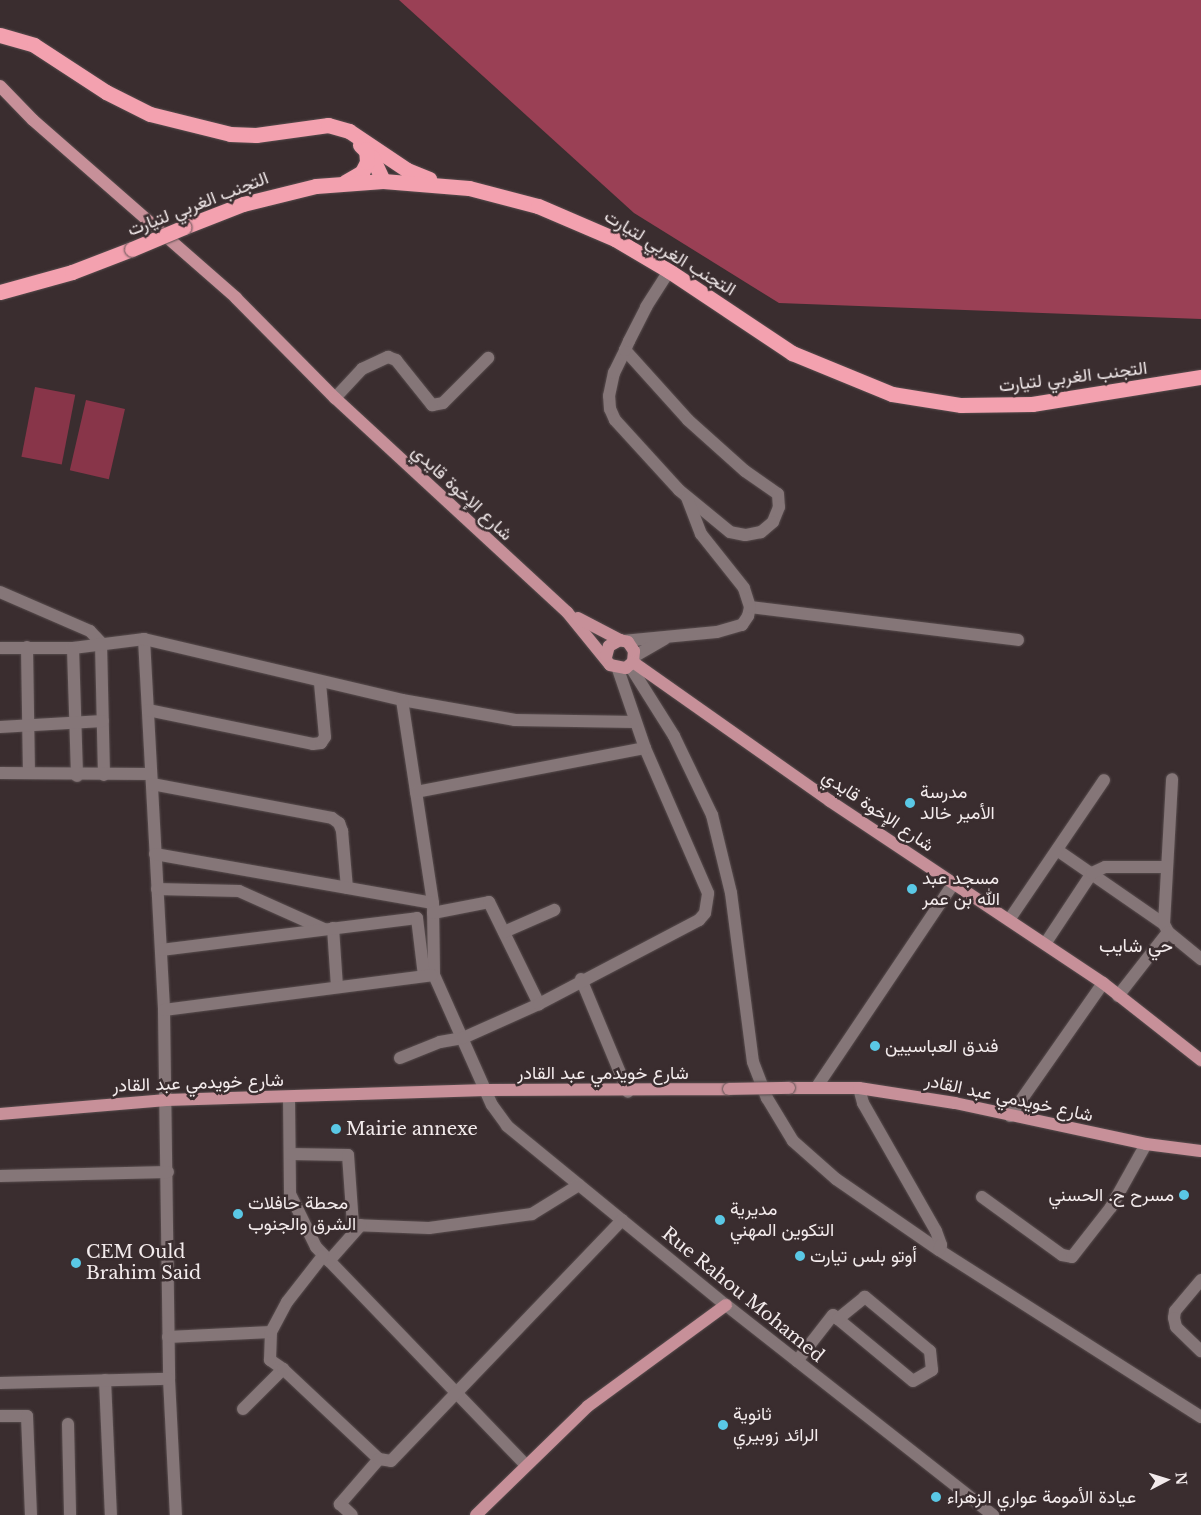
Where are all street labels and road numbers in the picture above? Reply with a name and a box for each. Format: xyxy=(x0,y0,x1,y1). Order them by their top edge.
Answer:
street label: التجنب الغربي لتيارت xyxy=(124,167,272,241)
street label: التجنب الغربي لتيارت xyxy=(600,205,740,301)
street label: التجنب الغربي لتيارت xyxy=(998,357,1148,397)
street label: شارع الإخوة قايدي xyxy=(407,441,517,545)
street label: شارع الإخوة قايدي xyxy=(818,766,938,856)
street label: شارع خويدمي عبد القادر xyxy=(517,1062,689,1084)
street label: شارع خويدمي عبد القادر xyxy=(112,1069,284,1097)
street label: شارع خويدمي عبد القادر xyxy=(923,1070,1095,1126)
street label: Rue Rahou Mohamed xyxy=(658,1223,828,1367)

